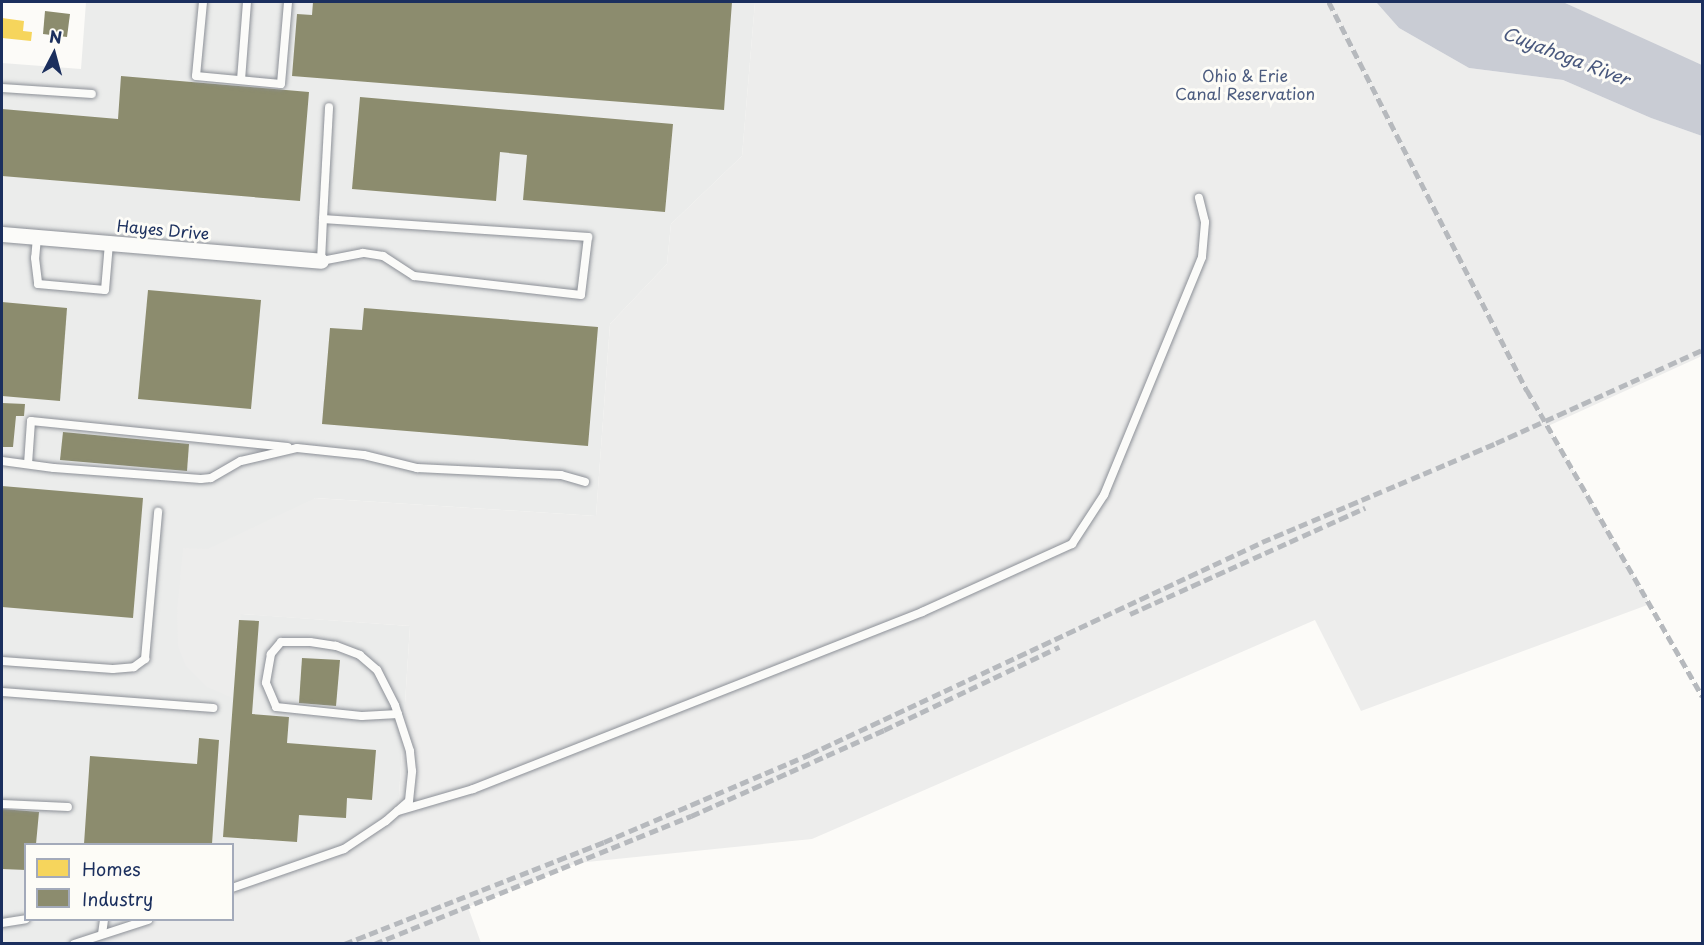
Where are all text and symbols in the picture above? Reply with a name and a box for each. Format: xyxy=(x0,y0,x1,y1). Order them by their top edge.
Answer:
water label: Cuyahoga River xyxy=(1499,22,1633,90)
north arrow xyxy=(24,24,84,84)
text: N xyxy=(48,24,63,49)
park label: Ohio & Erie Canal Reservation xyxy=(1175,65,1315,103)
street label: Hayes Drive xyxy=(116,215,210,243)
legend xyxy=(24,843,234,921)
text: Homes xyxy=(82,855,140,882)
text: Industry xyxy=(82,885,153,912)

